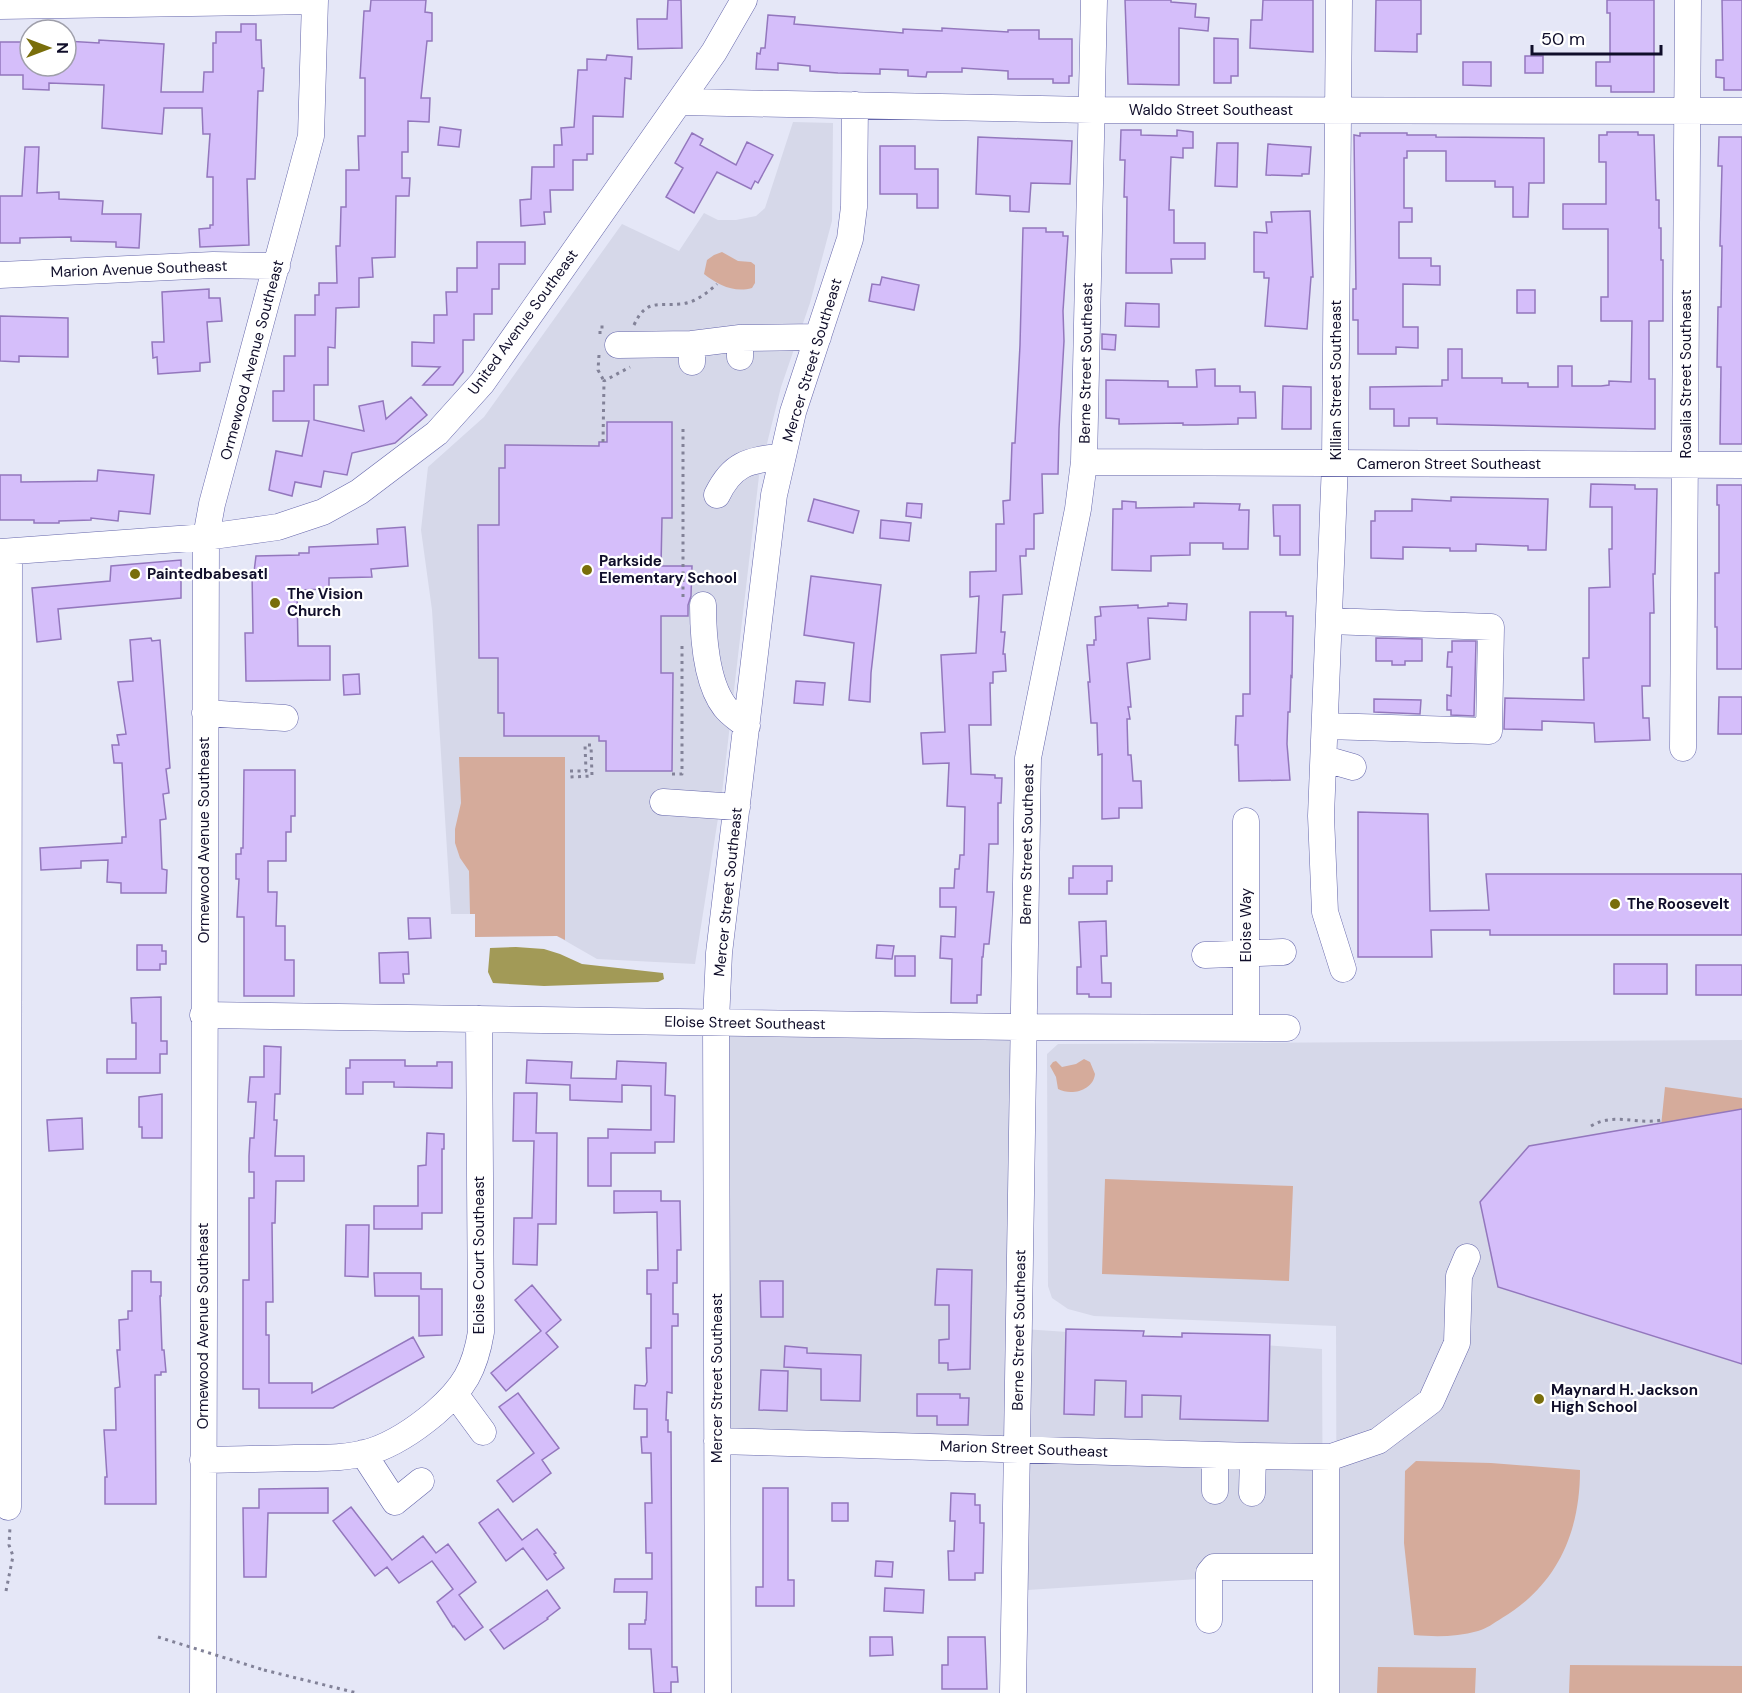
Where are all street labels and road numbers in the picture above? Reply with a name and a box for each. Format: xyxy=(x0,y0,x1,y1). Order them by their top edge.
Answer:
street label: Waldo Street Southeast xyxy=(1129,100,1293,120)
street label: United Avenue Southeast xyxy=(463,245,583,399)
street label: Marion Avenue Southeast xyxy=(50,256,228,282)
street label: Ormewood Avenue Southeast xyxy=(216,258,288,462)
street label: Mercer Street Southeast xyxy=(778,276,846,444)
street label: Berne Street Southeast xyxy=(1075,282,1097,444)
street label: Rosalia Street Southeast xyxy=(1676,289,1696,459)
street label: Killian Street Southeast xyxy=(1326,300,1346,460)
street label: Cameron Street Southeast xyxy=(1357,454,1541,474)
street label: Ormewood Avenue Southeast xyxy=(194,737,214,943)
street label: Berne Street Southeast xyxy=(1016,763,1038,925)
street label: Mercer Street Southeast xyxy=(709,806,747,978)
street label: Eloise Way xyxy=(1236,887,1256,962)
street label: Eloise Street Southeast xyxy=(664,1012,826,1034)
street label: Eloise Court Southeast xyxy=(469,1176,489,1334)
street label: Ormewood Avenue Southeast xyxy=(193,1223,213,1429)
street label: Berne Street Southeast xyxy=(1008,1249,1030,1411)
street label: Mercer Street Southeast xyxy=(707,1293,727,1463)
street label: Marion Street Southeast xyxy=(940,1436,1109,1462)

